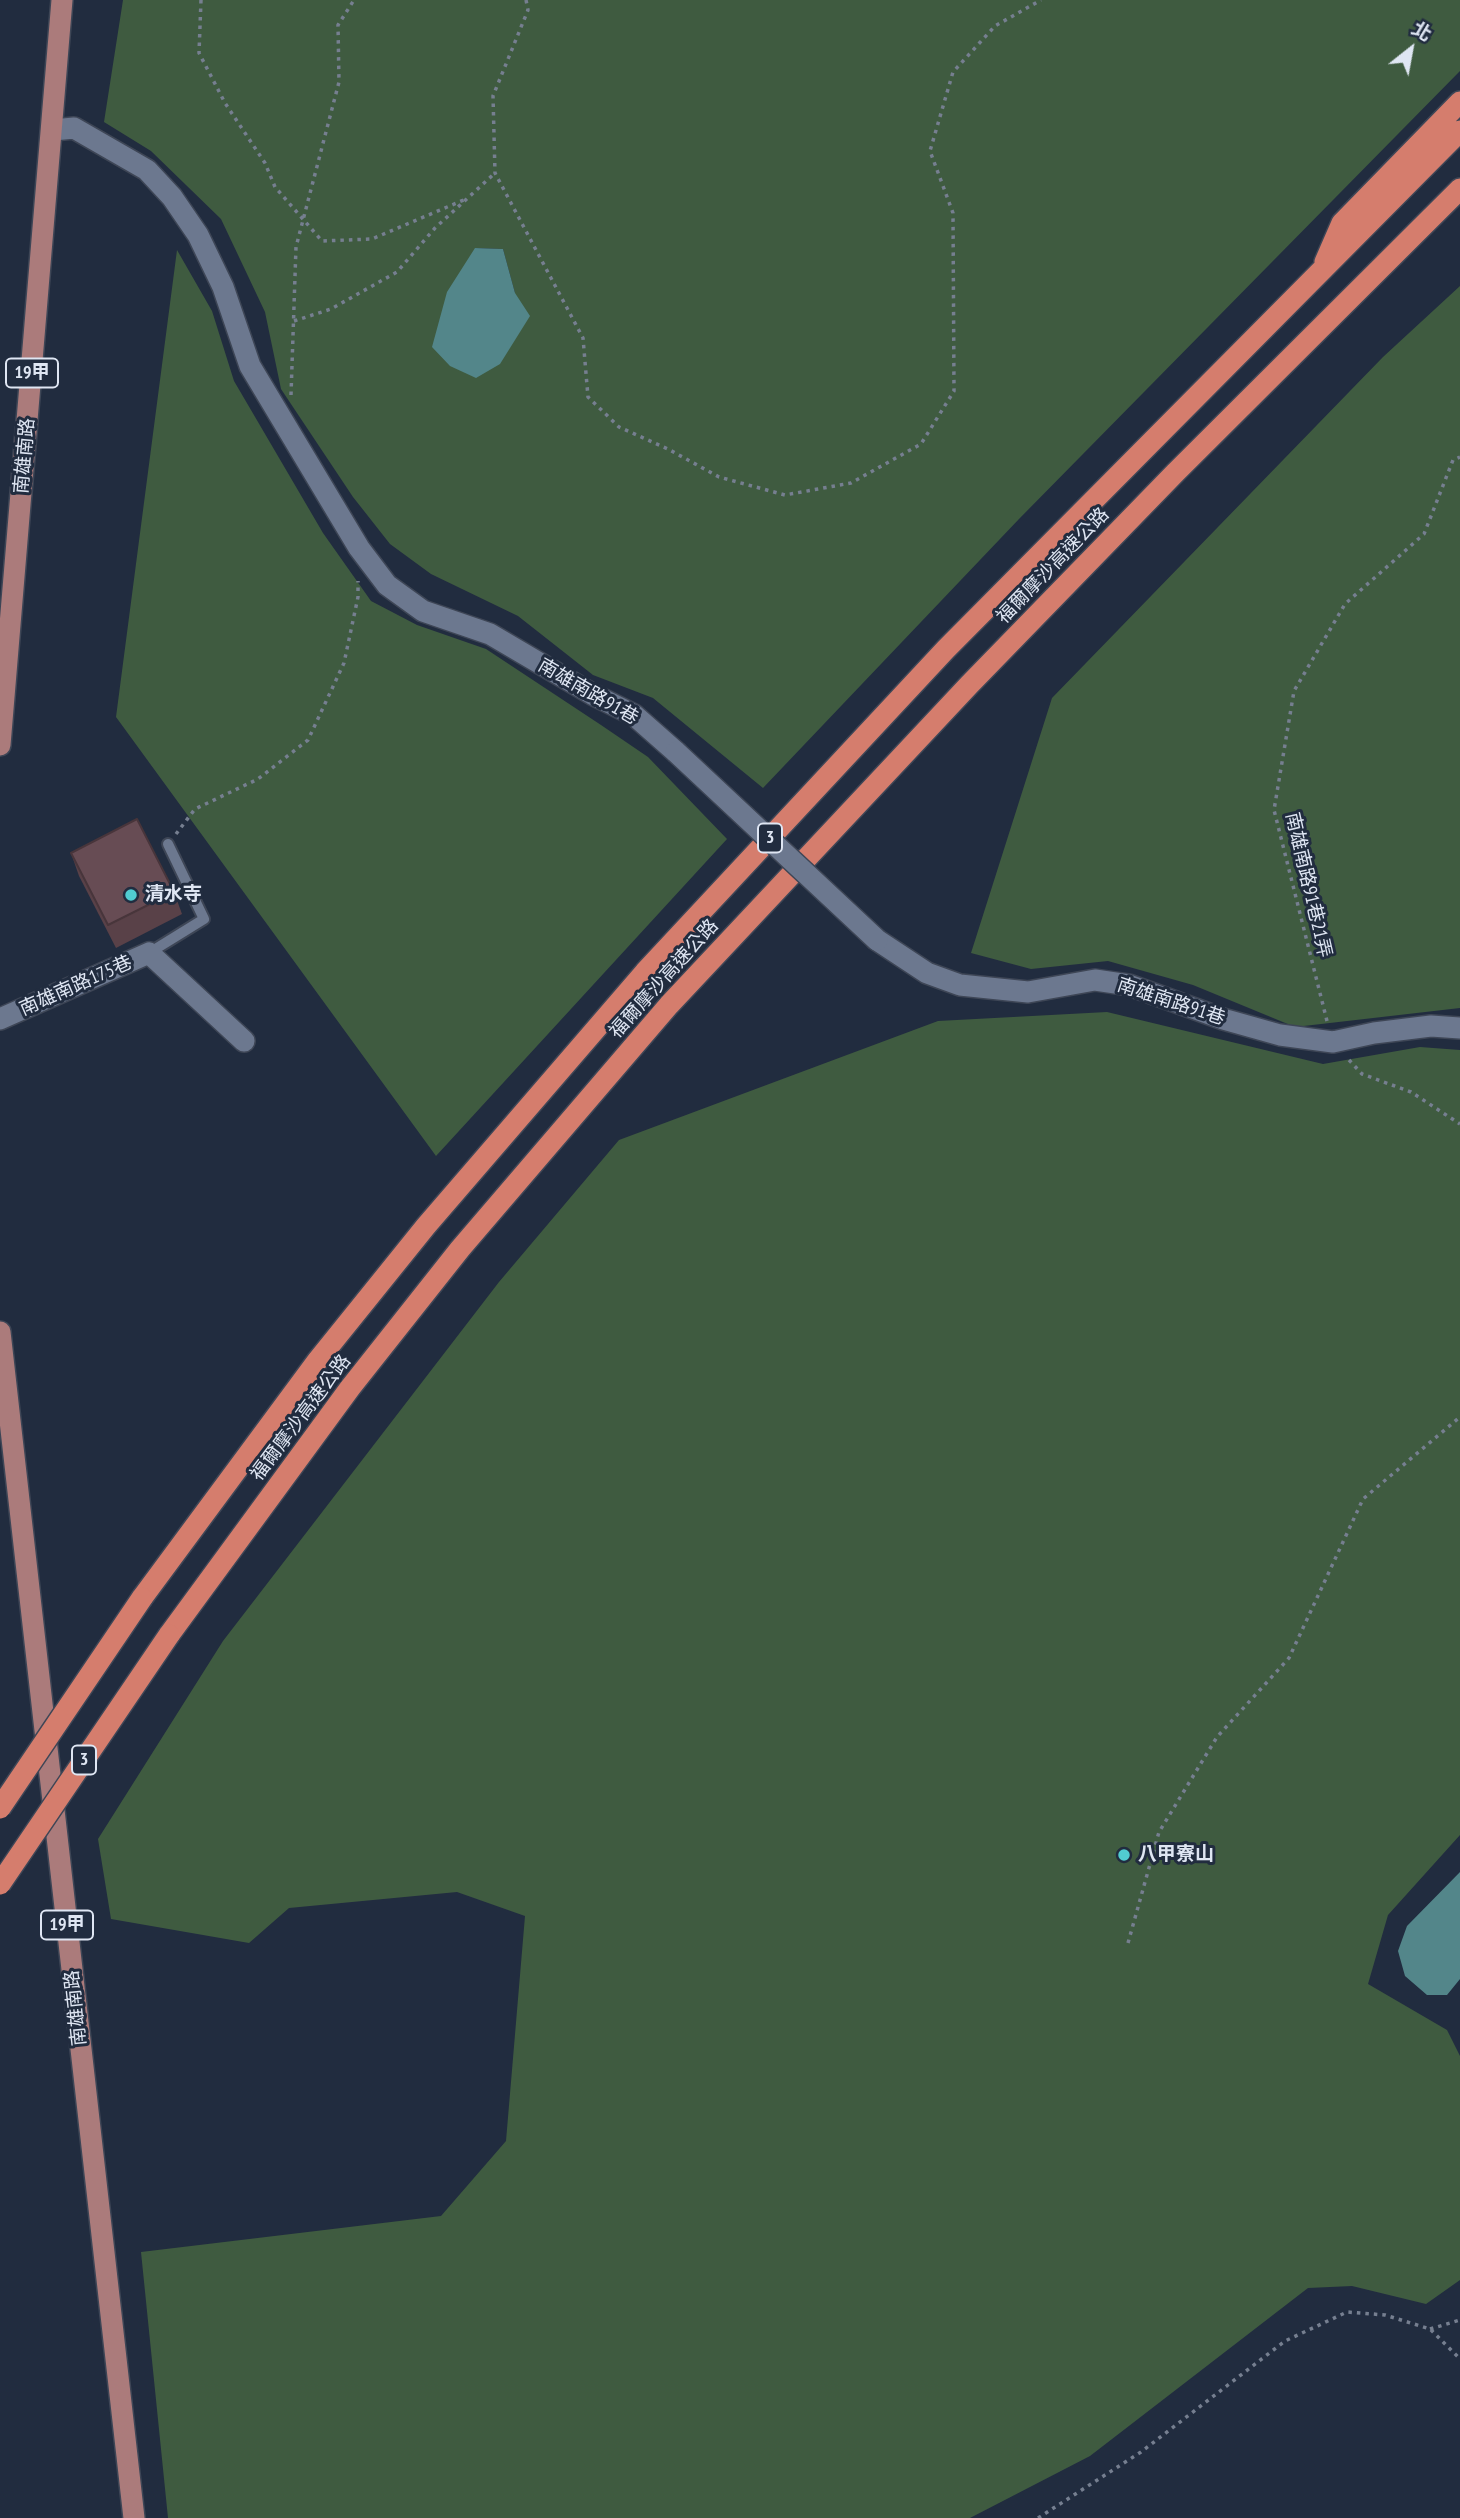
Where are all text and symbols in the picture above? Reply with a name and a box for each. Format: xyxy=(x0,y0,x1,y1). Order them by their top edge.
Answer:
north arrow xyxy=(1376,14,1446,84)
text: 北 xyxy=(1407,16,1436,46)
road number: 19甲 xyxy=(6,358,58,388)
street label: 南雄南路 xyxy=(10,417,40,495)
street label: 福爾摩沙高速公路 xyxy=(992,503,1114,629)
street label: 南雄南路91巷 xyxy=(534,654,642,730)
street label: 南雄南路91巷21弄 xyxy=(1280,810,1336,960)
road number: 3 xyxy=(758,824,782,852)
place label: 清水寺 xyxy=(145,884,202,906)
marker: 清水寺 xyxy=(123,887,139,903)
street label: 福爾摩沙高速公路 xyxy=(605,915,723,1043)
street label: 南雄南路175巷 xyxy=(16,951,136,1021)
street label: 南雄南路91巷 xyxy=(1114,974,1228,1030)
street label: 福爾摩沙高速公路 xyxy=(246,1350,356,1486)
road number: 3 xyxy=(72,1745,96,1774)
place label: 八甲寮山 xyxy=(1138,1844,1214,1866)
marker: 八甲寮山 xyxy=(1116,1847,1132,1863)
road number: 19甲 xyxy=(41,1910,93,1940)
street label: 南雄南路 xyxy=(61,1969,91,2047)

